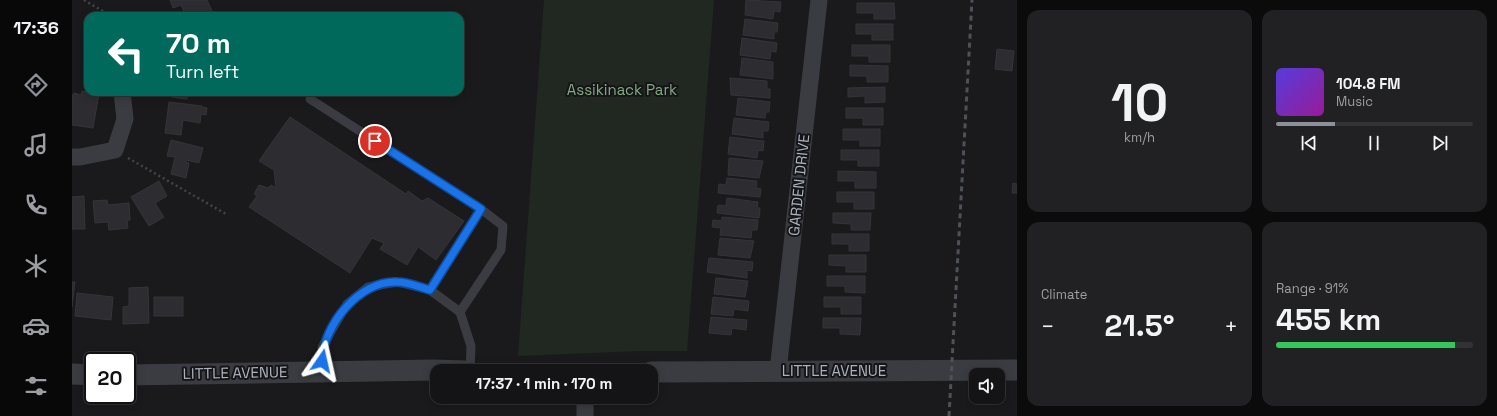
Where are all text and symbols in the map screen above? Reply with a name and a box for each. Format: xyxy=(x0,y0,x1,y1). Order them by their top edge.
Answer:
text: 17:36 xyxy=(13,16,59,39)
text: 70 m xyxy=(166,25,231,61)
icon: left xyxy=(100,28,152,80)
text: Turn left xyxy=(166,60,239,83)
text: 10 xyxy=(1111,70,1168,136)
icon: directions xyxy=(22,71,50,99)
text: 104.8 FM xyxy=(1336,74,1401,93)
park label: Assikinack Park xyxy=(567,80,677,99)
text: Music xyxy=(1336,93,1373,110)
pin xyxy=(358,124,392,158)
text: km/h xyxy=(1124,129,1155,146)
icon: arrive xyxy=(364,130,386,152)
icon: music xyxy=(22,131,50,159)
icon: previous xyxy=(1298,132,1320,154)
icon: pause xyxy=(1363,132,1385,154)
icon: next xyxy=(1429,132,1451,154)
street label: GARDEN DRIVE xyxy=(784,133,813,237)
icon: phone xyxy=(22,191,50,219)
icon: climate xyxy=(22,252,50,280)
text: Range · 91% xyxy=(1276,280,1348,297)
text: Climate xyxy=(1041,286,1087,303)
text: 455 km xyxy=(1276,300,1381,339)
text: 21.5° xyxy=(1104,306,1175,345)
icon: car xyxy=(22,312,50,340)
text: − xyxy=(1041,312,1055,340)
text: + xyxy=(1224,312,1238,340)
position arrow xyxy=(301,340,343,382)
speed limit sign: 20 xyxy=(84,352,136,404)
street label: LITTLE AVENUE xyxy=(782,361,886,380)
street label: LITTLE AVENUE xyxy=(183,362,287,383)
map controls xyxy=(969,368,1005,404)
button: sound xyxy=(969,368,1005,404)
icon: filters xyxy=(22,372,50,400)
text: 17:37 · 1 min · 170 m xyxy=(476,374,612,393)

